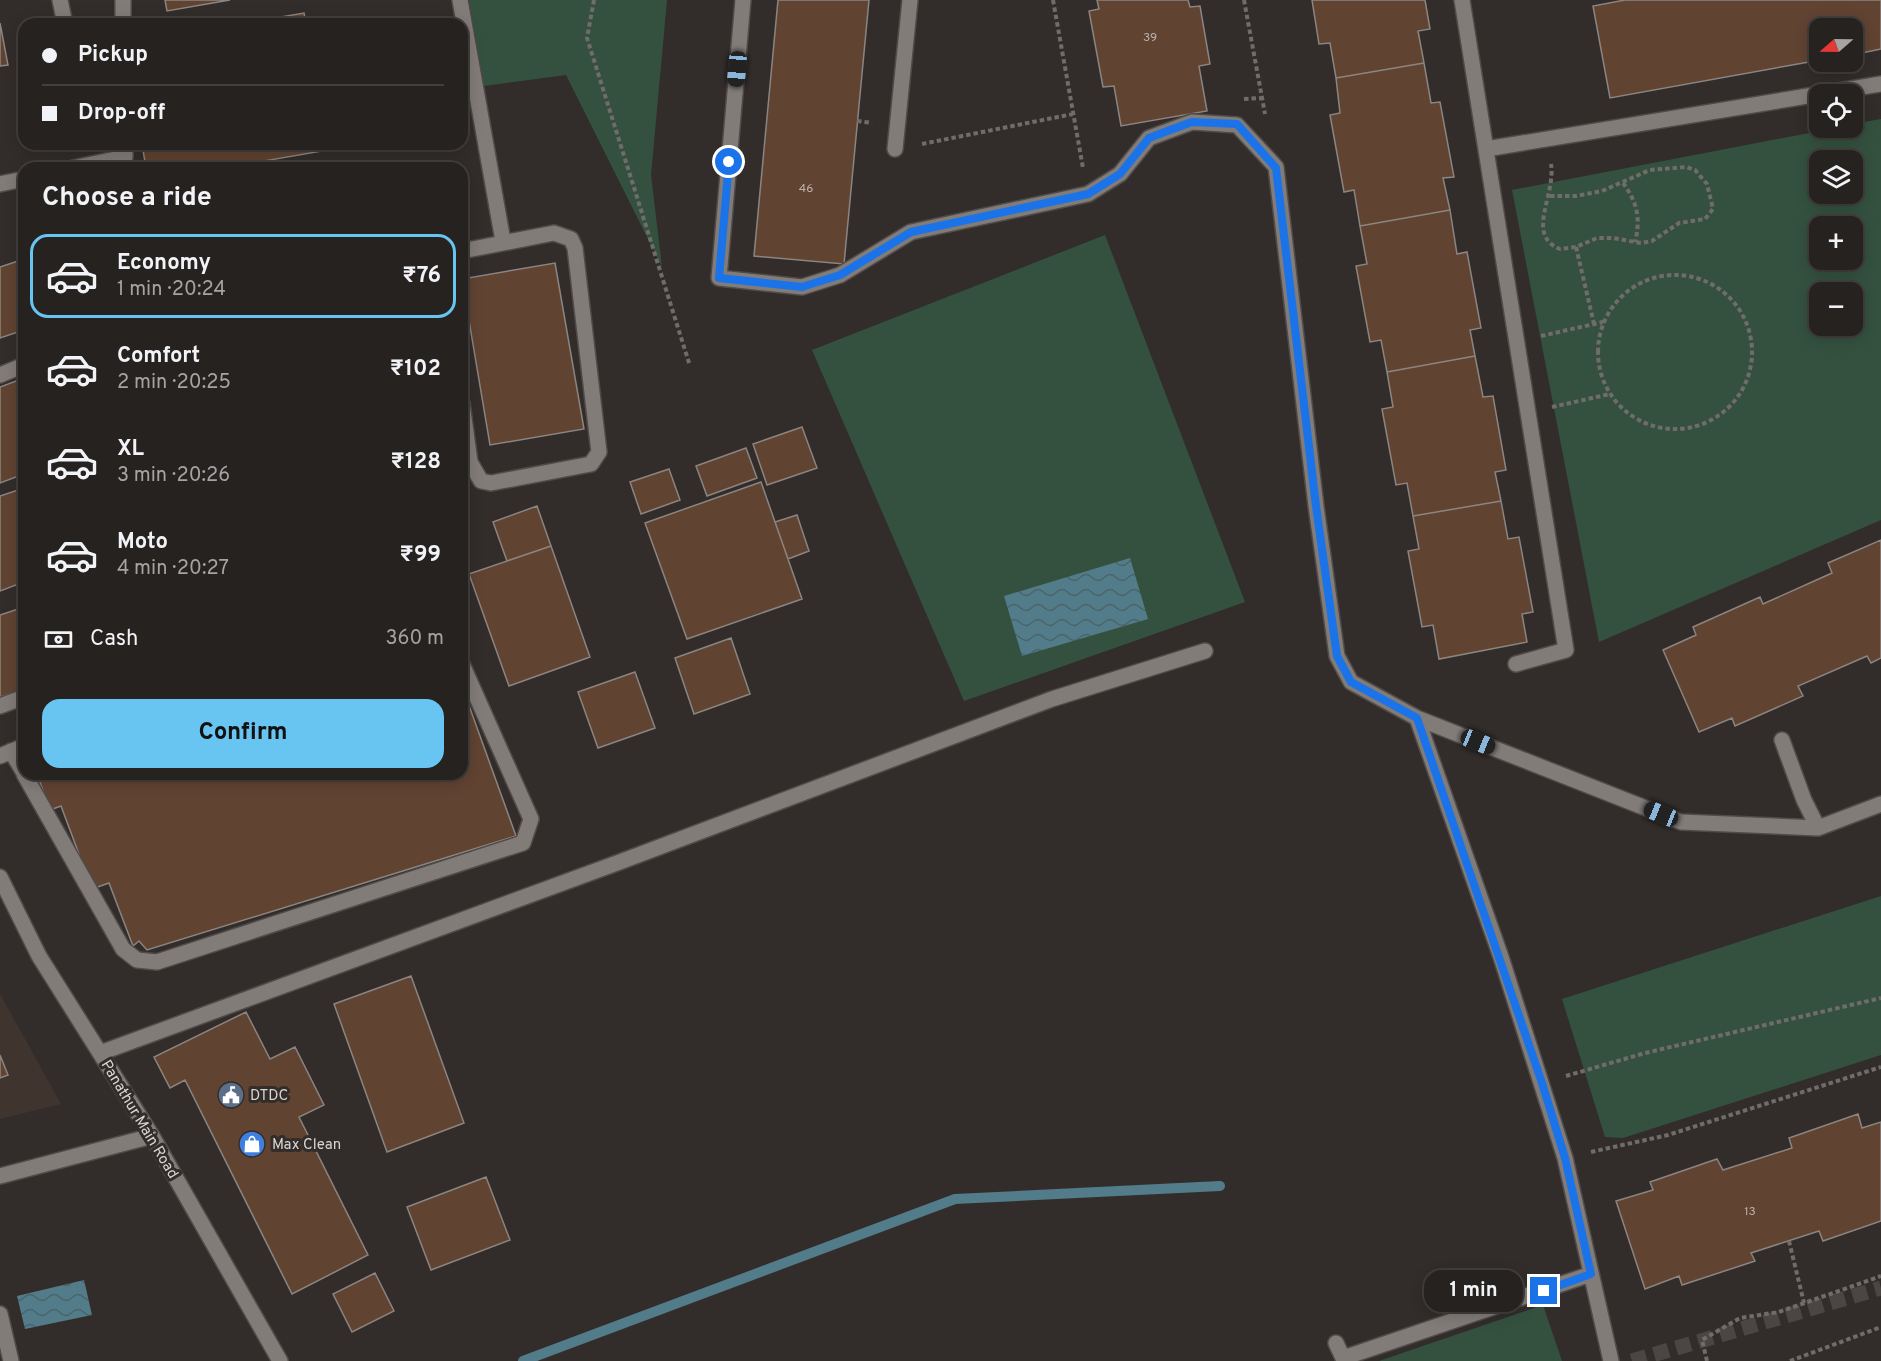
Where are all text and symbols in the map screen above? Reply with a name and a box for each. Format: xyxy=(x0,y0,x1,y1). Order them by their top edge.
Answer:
north arrow xyxy=(1809,18,1863,72)
map controls xyxy=(1809,18,1863,336)
house number: 39 xyxy=(1143,30,1157,46)
text: Pickup xyxy=(78,42,148,69)
car xyxy=(726,50,748,88)
button: locate xyxy=(1809,84,1863,138)
text: Drop-off xyxy=(78,100,165,127)
route start xyxy=(715,148,742,175)
button: layers xyxy=(1809,150,1863,204)
text: Choose a ride xyxy=(42,181,212,215)
house number: 46 xyxy=(799,181,813,197)
button: + xyxy=(1809,216,1863,270)
icon: car xyxy=(45,249,99,303)
text: Economy xyxy=(117,250,211,277)
text: ₹76 xyxy=(402,263,441,290)
text: 1 min · 20:24 xyxy=(117,277,226,303)
button: − xyxy=(1809,282,1863,336)
icon: car xyxy=(45,342,99,396)
text: Comfort xyxy=(117,343,200,370)
text: ₹102 xyxy=(390,356,441,383)
text: 2 min · 20:25 xyxy=(117,370,231,396)
icon: car xyxy=(45,435,99,489)
text: XL xyxy=(117,436,144,463)
text: ₹128 xyxy=(390,449,441,476)
text: 3 min · 20:26 xyxy=(117,463,230,489)
icon: car xyxy=(45,528,99,582)
text: Moto xyxy=(117,529,168,556)
text: ₹99 xyxy=(400,542,441,569)
text: 4 min · 20:27 xyxy=(117,556,229,582)
icon: cash xyxy=(42,623,75,656)
text: Cash xyxy=(90,626,139,653)
text: 360 m xyxy=(386,626,444,652)
button: Confirm xyxy=(42,699,444,768)
car xyxy=(1458,727,1498,757)
car xyxy=(1641,799,1681,829)
street label: Panathur Main Road xyxy=(96,1057,182,1183)
public building icon: DTDC xyxy=(216,1080,246,1110)
place label: DTDC xyxy=(250,1087,288,1106)
shop icon: Max Clean xyxy=(237,1129,267,1159)
place label: Max Clean xyxy=(272,1136,341,1155)
house number: 13 xyxy=(1744,1204,1756,1220)
callout: 1 min xyxy=(1424,1270,1523,1312)
route end xyxy=(1530,1277,1557,1304)
text: 1 min xyxy=(1449,1278,1498,1304)

